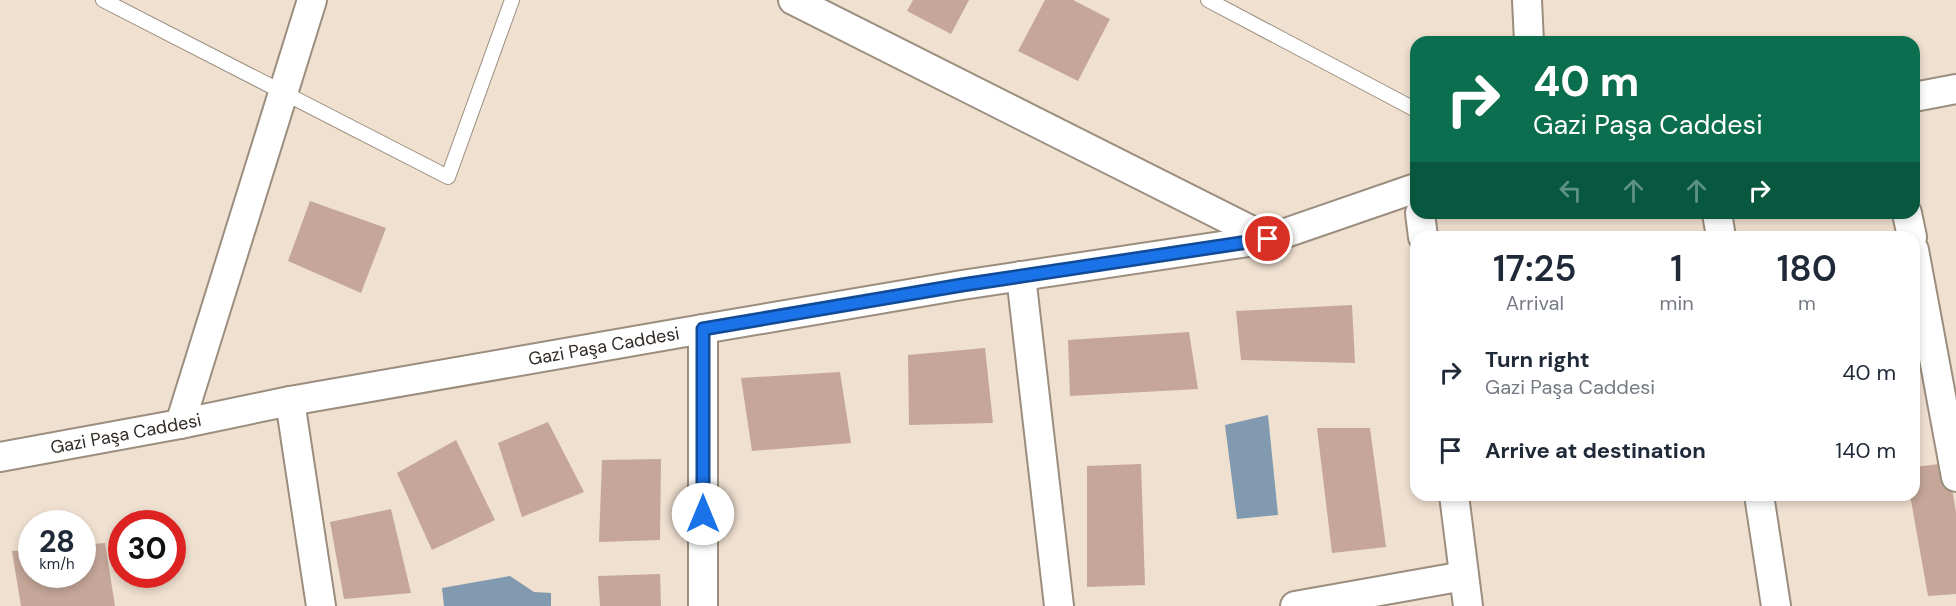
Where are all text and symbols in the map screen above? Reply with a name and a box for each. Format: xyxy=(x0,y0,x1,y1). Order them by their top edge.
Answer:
text: 40 m xyxy=(1533,54,1639,109)
icon: right xyxy=(1434,60,1512,138)
text: Gazi Paşa Caddesi xyxy=(1533,107,1763,142)
icon: left xyxy=(1554,174,1587,207)
icon: ahead xyxy=(1617,174,1650,207)
icon: ahead xyxy=(1680,174,1713,207)
icon: right xyxy=(1743,174,1776,207)
pin xyxy=(1242,213,1293,264)
icon: arrive xyxy=(1251,222,1284,255)
text: 17:25 xyxy=(1493,245,1577,292)
text: 1 xyxy=(1670,245,1683,292)
text: 180 xyxy=(1777,245,1837,292)
text: Arrival xyxy=(1506,290,1564,316)
text: min xyxy=(1660,290,1694,316)
text: m xyxy=(1798,290,1816,316)
street label: Gazi Paşa Caddesi xyxy=(526,321,681,371)
text: Turn right xyxy=(1485,345,1590,374)
icon: right xyxy=(1434,356,1467,389)
text: 40 m xyxy=(1842,358,1896,387)
text: Gazi Paşa Caddesi xyxy=(1485,374,1655,400)
street label: Gazi Paşa Caddesi xyxy=(48,408,204,460)
icon: arrive xyxy=(1434,434,1467,467)
text: Arrive at destination xyxy=(1485,436,1706,465)
text: 140 m xyxy=(1835,436,1896,465)
position arrow xyxy=(671,482,735,546)
speed limit sign: 30 xyxy=(108,510,186,588)
text: 28 xyxy=(39,522,75,561)
text: km/h xyxy=(39,554,75,574)

